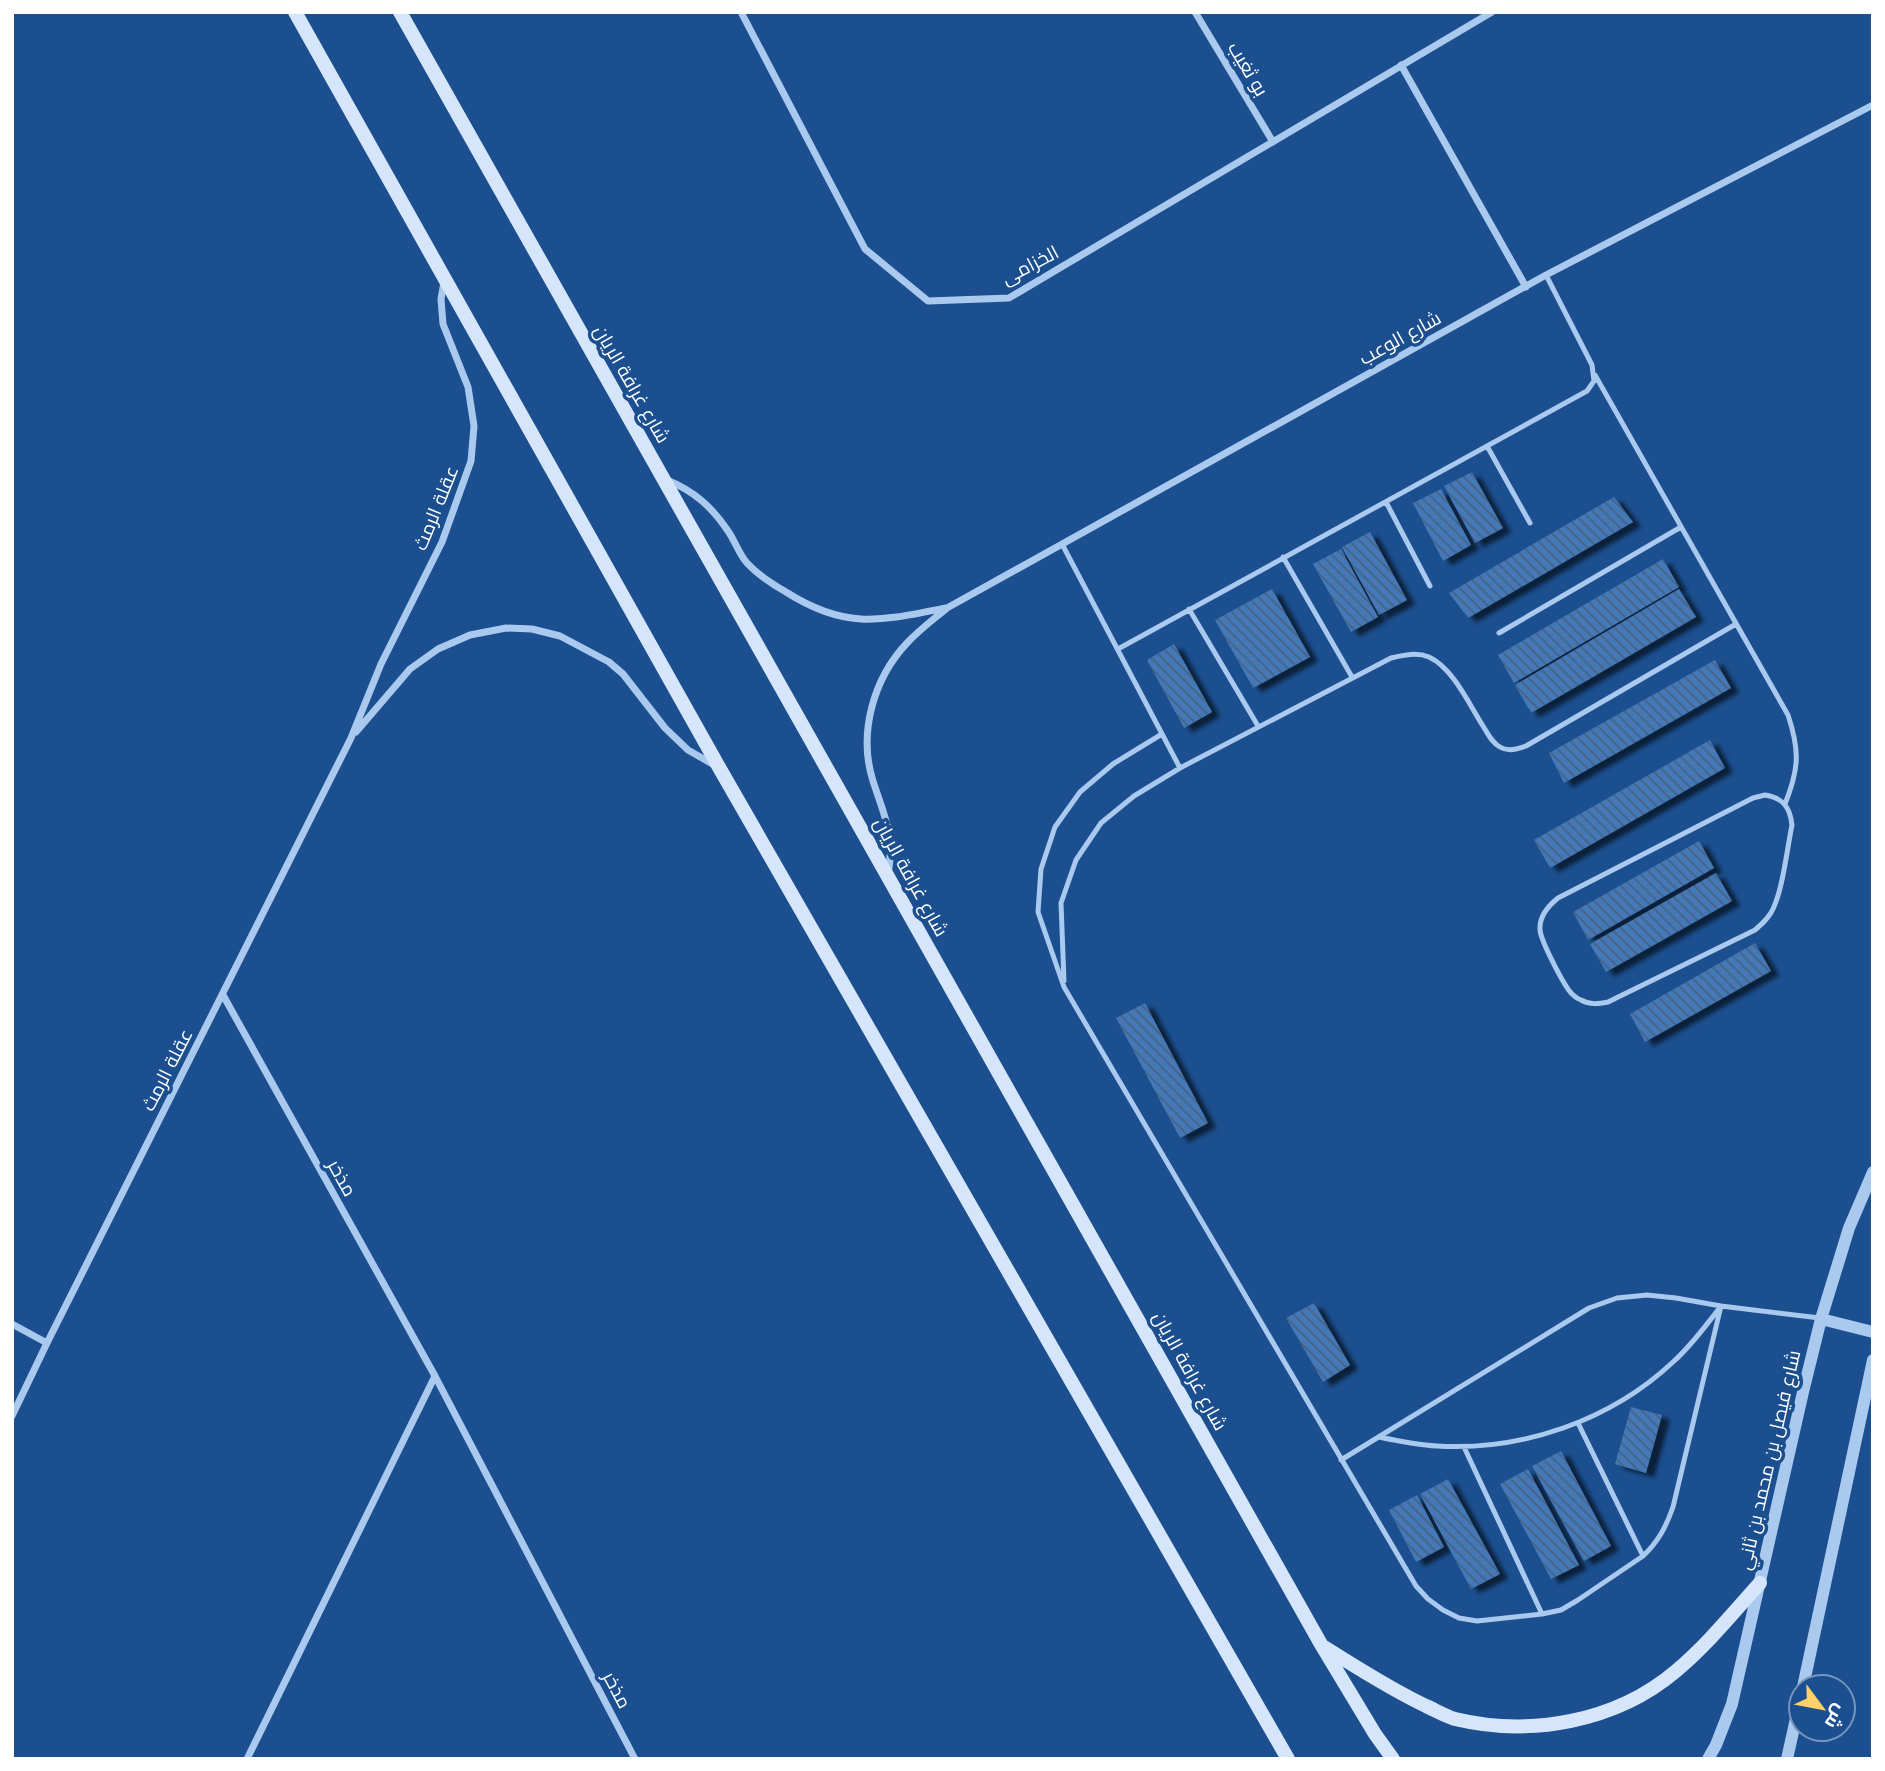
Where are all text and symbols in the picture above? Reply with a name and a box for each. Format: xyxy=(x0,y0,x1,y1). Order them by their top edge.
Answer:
street label: بو ثغيب xyxy=(1221,37,1275,101)
street label: الخزامى xyxy=(996,239,1064,291)
street label: شارع الوعب xyxy=(1354,304,1446,372)
street label: شارع غرافة الريان xyxy=(587,320,677,448)
street label: عقلة الرمث xyxy=(407,462,465,554)
street label: شارع غرافة الريان xyxy=(867,813,955,941)
street label: عقلة الرمث xyxy=(135,1024,199,1116)
street label: مذخر xyxy=(320,1154,363,1201)
street label: شارع غرافة الريان xyxy=(1146,1307,1234,1435)
street label: شارع فيصل بن محمد بن ثاني xyxy=(1731,1347,1808,1573)
street label: مذخر xyxy=(596,1666,638,1713)
north arrow xyxy=(1787,1673,1857,1743)
text: ش xyxy=(1818,1699,1854,1734)

